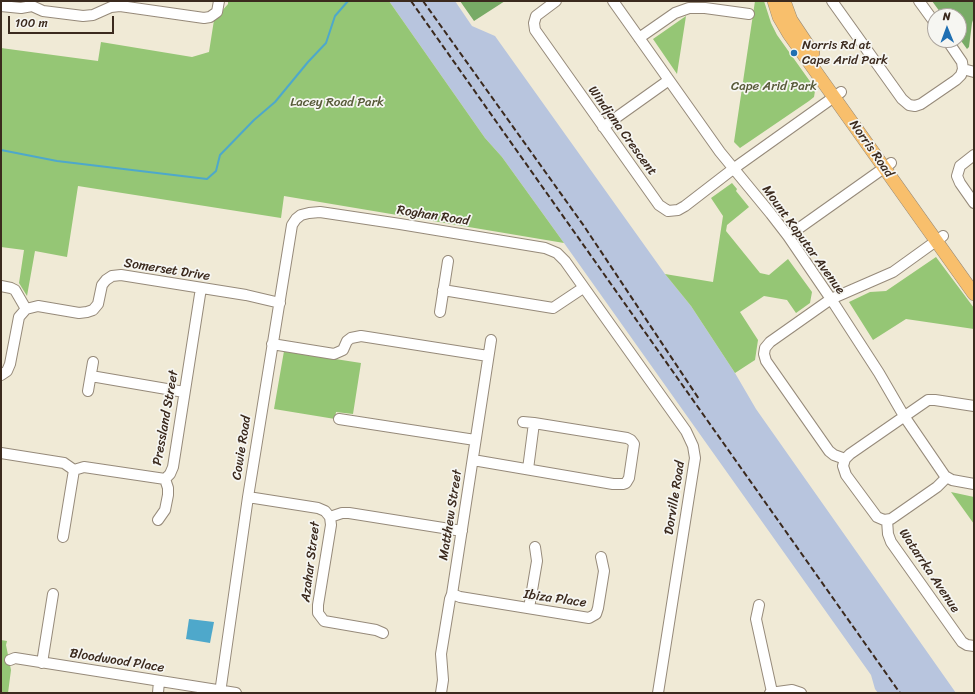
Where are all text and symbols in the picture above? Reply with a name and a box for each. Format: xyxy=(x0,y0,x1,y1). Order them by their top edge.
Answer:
text: N xyxy=(943,7,951,26)
scale bar xyxy=(10,8,116,34)
north arrow xyxy=(927,8,967,48)
text: 100 m xyxy=(15,12,48,34)
place label: Norris Rd at Cape Arid Park xyxy=(802,38,888,69)
marker: Norris Rd at Cape Arid Park xyxy=(789,48,799,58)
park label: Cape Arid Park xyxy=(731,79,817,95)
street label: Windjana Crescent xyxy=(584,83,660,179)
park label: Lacey Road Park xyxy=(290,95,384,111)
street label: Norris Road xyxy=(846,117,896,181)
street label: Mount Kaputar Avenue xyxy=(758,182,848,298)
street label: Roghan Road xyxy=(396,203,470,229)
street label: Somerset Drive xyxy=(123,256,211,284)
street label: Pressland Street xyxy=(150,369,182,467)
street label: Cowie Road xyxy=(229,415,255,481)
street label: Dorville Road xyxy=(661,460,689,536)
street label: Matthew Street xyxy=(436,469,466,561)
street label: Azahar Street xyxy=(298,521,324,603)
street label: Watarrka Avenue xyxy=(895,526,963,616)
street label: Ibiza Place xyxy=(523,587,587,611)
street label: Bloodwood Place xyxy=(69,646,165,676)

